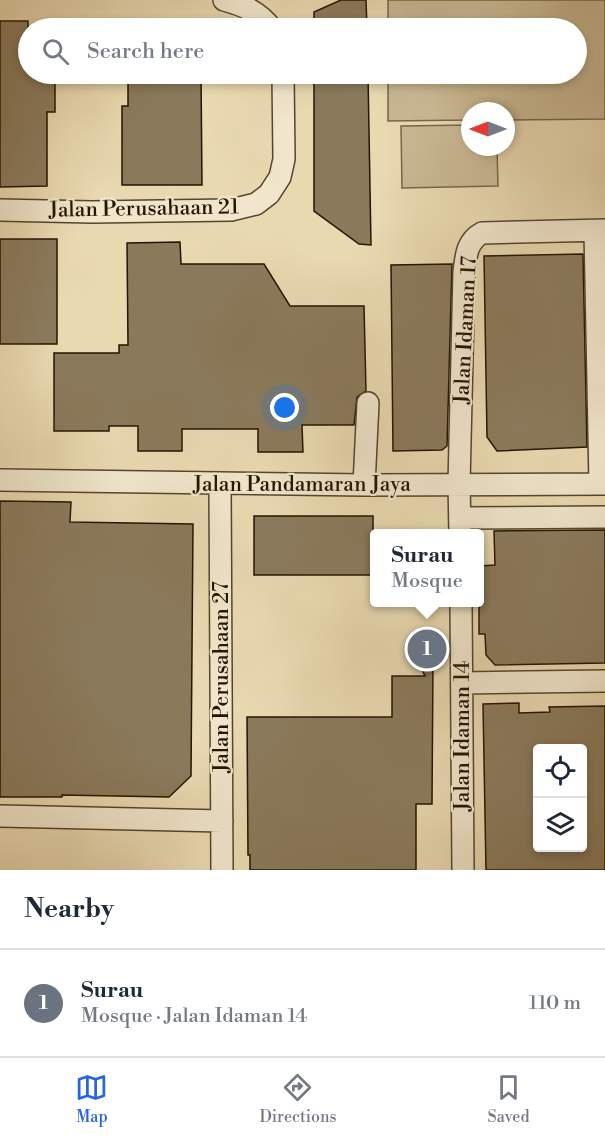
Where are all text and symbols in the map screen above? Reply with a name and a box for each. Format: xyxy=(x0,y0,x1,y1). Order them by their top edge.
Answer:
search box xyxy=(18,18,587,84)
icon: search xyxy=(39,35,72,68)
text: Search here xyxy=(87,38,204,65)
north arrow xyxy=(461,102,515,156)
street label: Jalan Perusahaan 21 xyxy=(48,194,239,224)
street label: Jalan Idaman 17 xyxy=(449,255,483,406)
your location xyxy=(270,393,299,422)
street label: Jalan Pandamaran Jaya xyxy=(192,472,411,498)
popup xyxy=(370,529,484,607)
text: Surau xyxy=(391,542,454,569)
text: Mosque xyxy=(391,569,463,594)
street label: Jalan Perusahaan 27 xyxy=(209,581,235,774)
pin: 1 xyxy=(408,626,446,672)
street label: Jalan Idaman 14 xyxy=(450,661,476,812)
map controls xyxy=(533,744,587,852)
button: locate xyxy=(533,744,587,798)
button: layers xyxy=(533,798,587,852)
text: Nearby xyxy=(24,893,114,925)
text: Surau xyxy=(81,977,143,1004)
text: 1 xyxy=(39,991,48,1016)
text: 110 m xyxy=(529,991,581,1016)
text: Mosque · Jalan Idaman 14 xyxy=(81,1004,307,1029)
tab: Map xyxy=(75,1071,108,1127)
tab: Directions xyxy=(259,1071,337,1127)
tab: Saved xyxy=(487,1071,530,1127)

